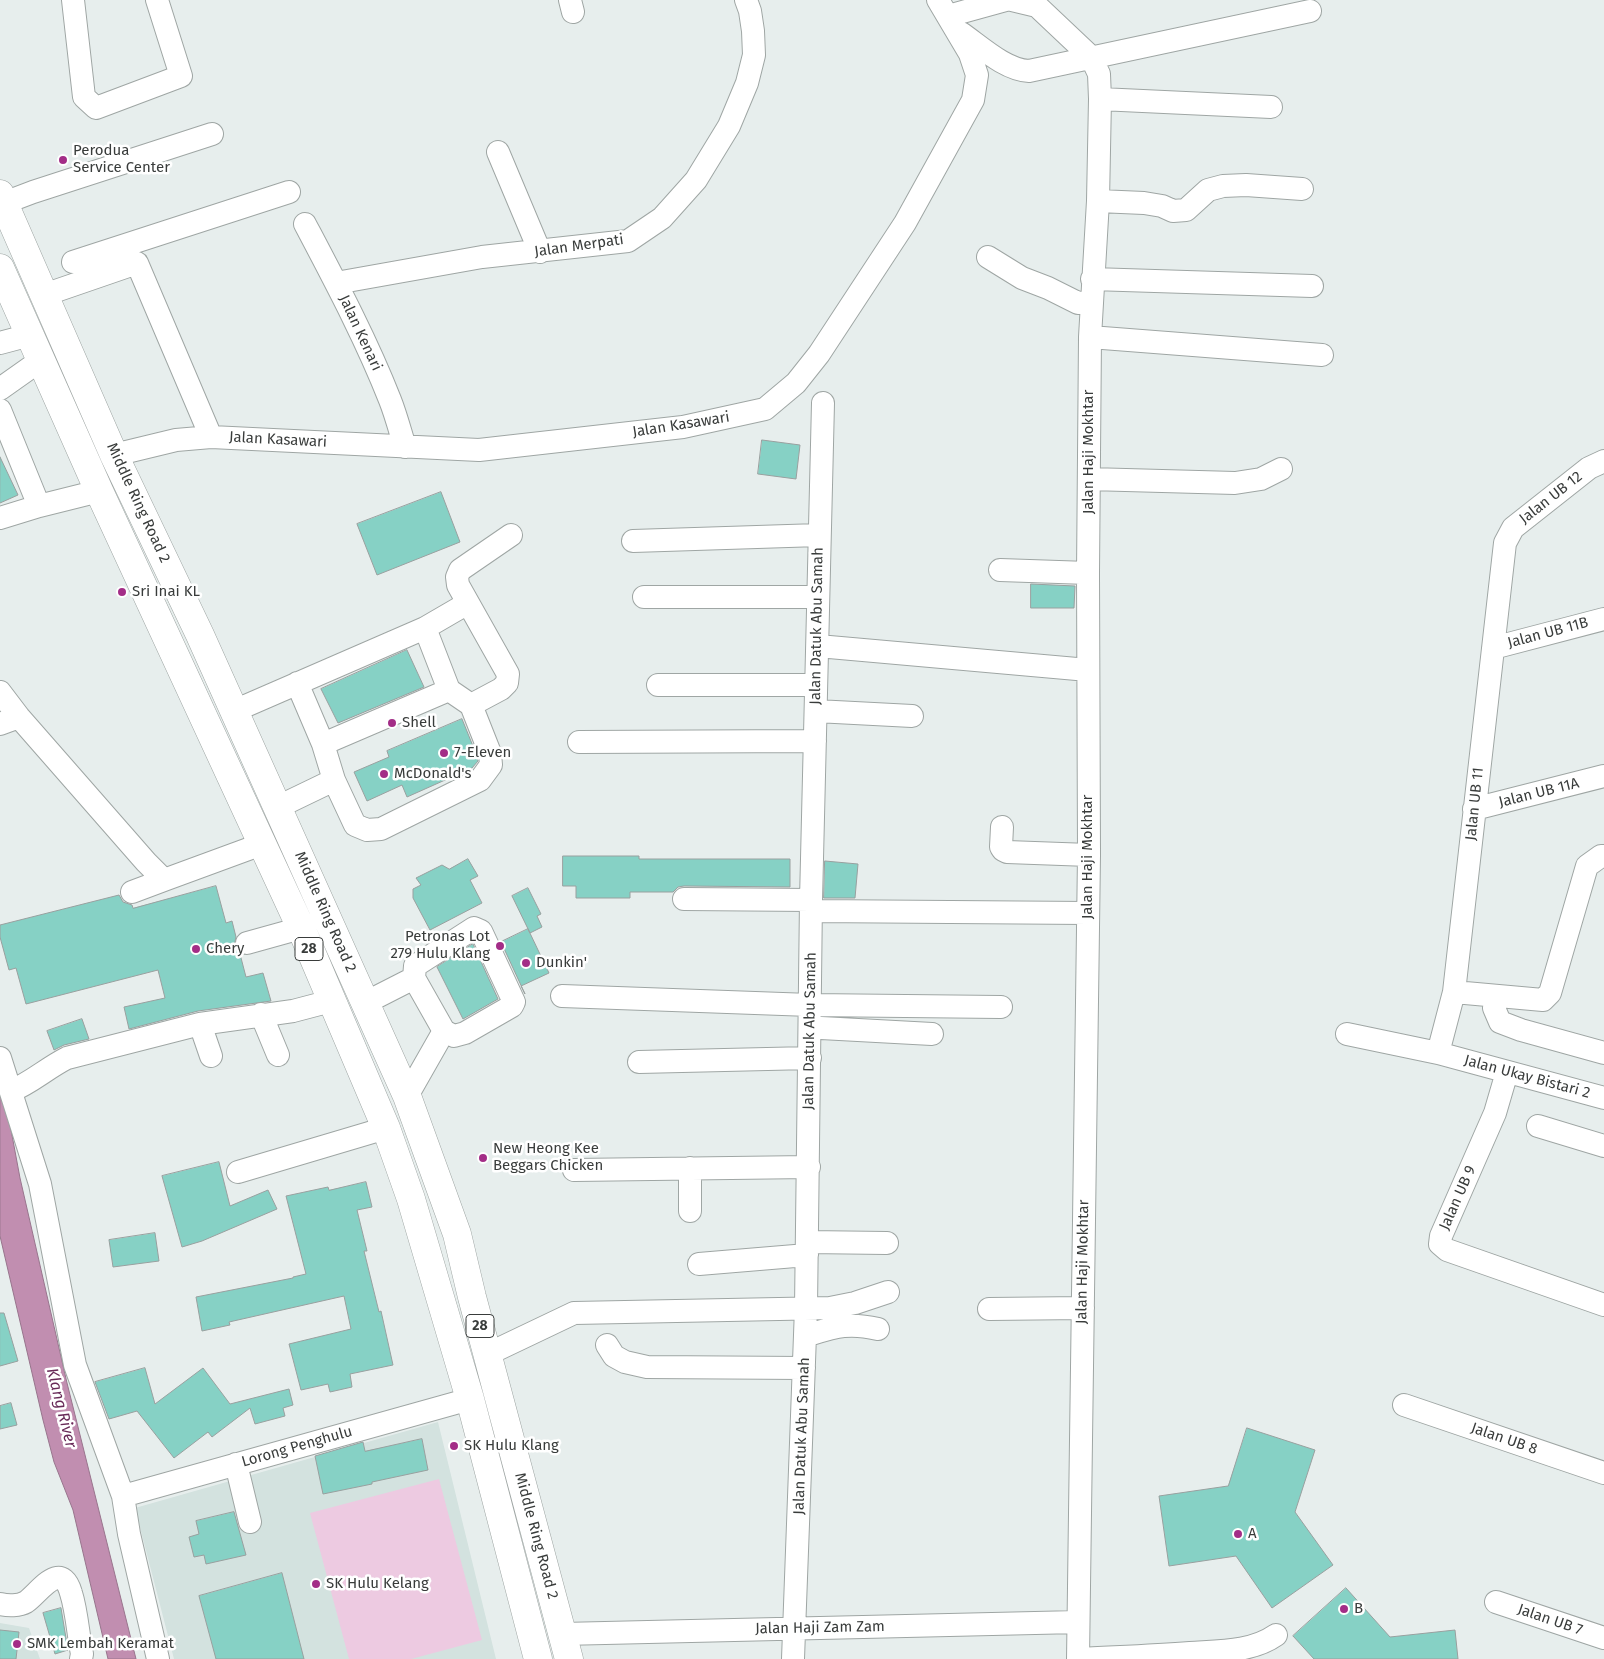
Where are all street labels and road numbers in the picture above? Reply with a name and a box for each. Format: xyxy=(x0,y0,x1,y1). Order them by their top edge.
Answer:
street label: Jalan Merpati xyxy=(533,231,625,261)
street label: Jalan Kenari xyxy=(335,292,385,374)
street label: Jalan Haji Mokhtar xyxy=(1080,390,1098,514)
street label: Jalan Kasawari xyxy=(631,408,731,442)
street label: Jalan Kasawari xyxy=(228,428,328,452)
street label: Middle Ring Road 2 xyxy=(102,440,174,566)
street label: Jalan UB 12 xyxy=(1516,468,1586,528)
street label: Jalan Datuk Abu Samah xyxy=(807,547,827,705)
street label: Jalan UB 11B xyxy=(1506,614,1590,652)
street label: Jalan UB 11 xyxy=(1462,766,1488,842)
street label: Jalan UB 11A xyxy=(1497,774,1581,812)
street label: Jalan Haji Mokhtar xyxy=(1079,795,1097,919)
street label: Middle Ring Road 2 xyxy=(290,849,360,975)
road number: 28 xyxy=(295,938,323,961)
street label: Jalan Datuk Abu Samah xyxy=(800,952,820,1110)
street label: Jalan Ukay Bistari 2 xyxy=(1462,1052,1592,1102)
street label: Jalan UB 9 xyxy=(1436,1163,1480,1233)
street label: Jalan Haji Mokhtar xyxy=(1073,1200,1093,1324)
road number: 28 xyxy=(466,1314,494,1338)
street label: Jalan Datuk Abu Samah xyxy=(790,1357,814,1515)
street label: Jalan UB 8 xyxy=(1468,1419,1540,1459)
street label: Lorong Penghulu xyxy=(240,1423,354,1471)
street label: Middle Ring Road 2 xyxy=(510,1471,562,1601)
street label: Jalan UB 7 xyxy=(1515,1600,1585,1640)
street label: Jalan Haji Zam Zam xyxy=(755,1618,885,1638)

